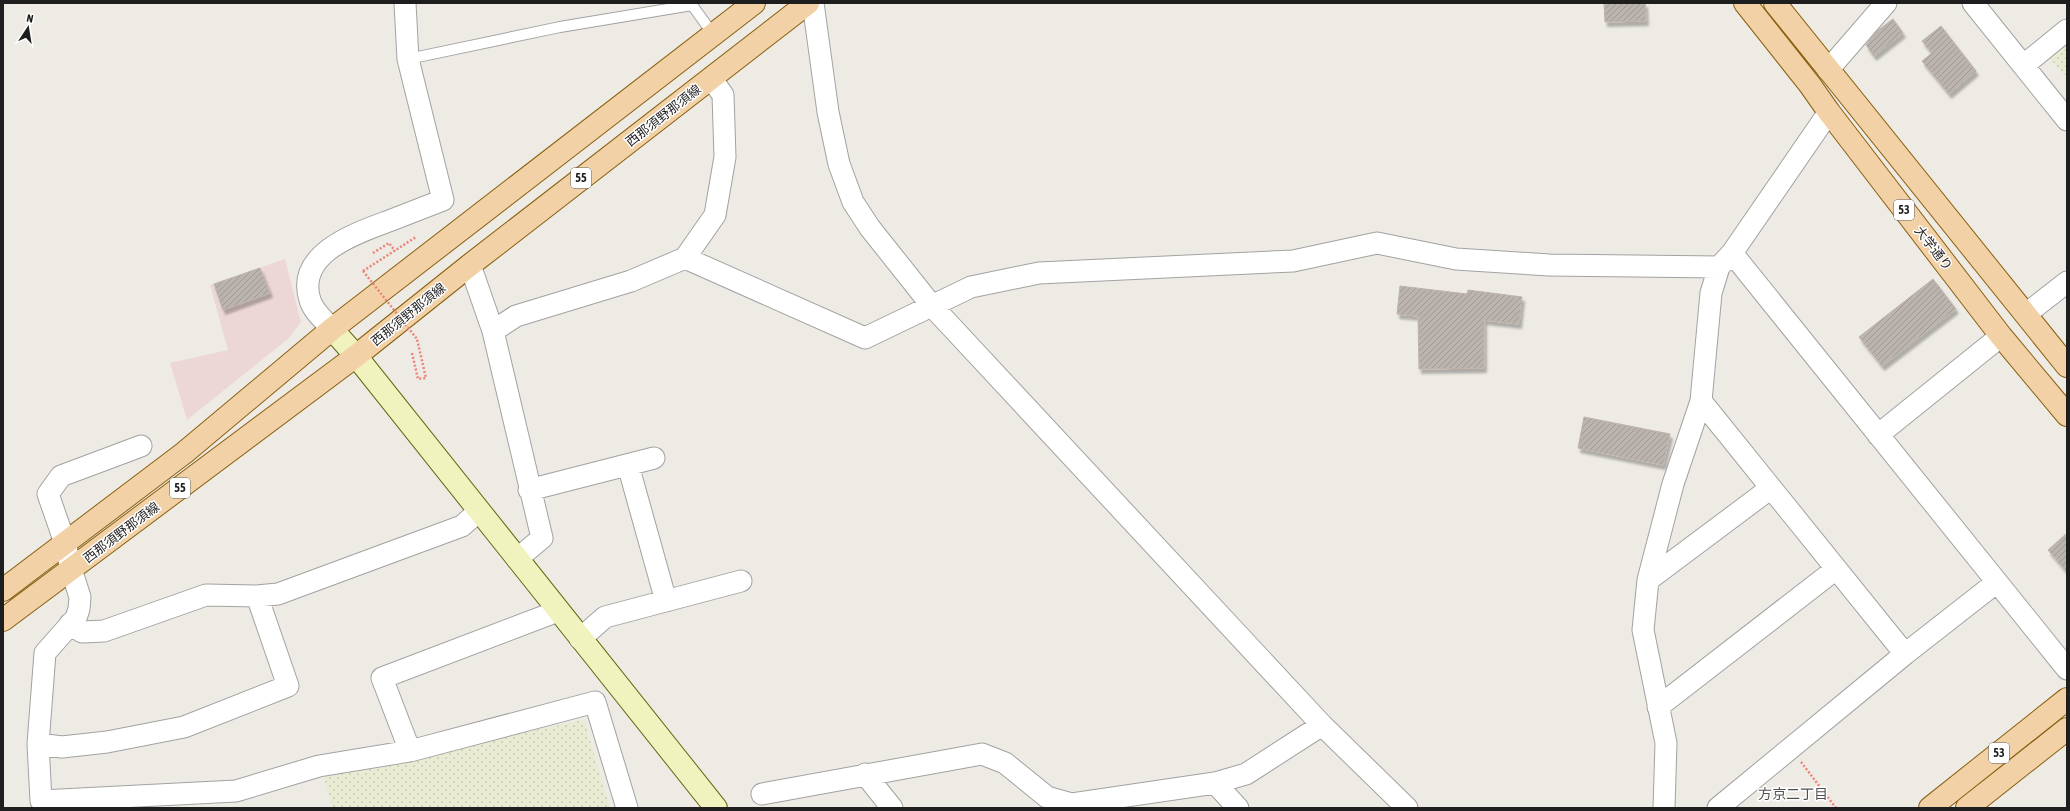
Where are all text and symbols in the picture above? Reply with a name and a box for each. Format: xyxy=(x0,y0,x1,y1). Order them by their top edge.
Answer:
north arrow xyxy=(8,8,48,48)
text: N xyxy=(26,12,35,25)
street label: 西那須野那須線 xyxy=(623,81,704,149)
road number: 55 xyxy=(571,168,591,188)
road number: 53 xyxy=(1894,200,1914,220)
street label: 大学通り xyxy=(1912,223,1956,273)
street label: 西那須野那須線 xyxy=(368,280,448,349)
road number: 55 xyxy=(170,478,190,498)
street label: 西那須野那須線 xyxy=(80,499,162,566)
road number: 53 xyxy=(1989,743,2009,763)
district label: 方京二丁目 xyxy=(1758,786,1828,802)

